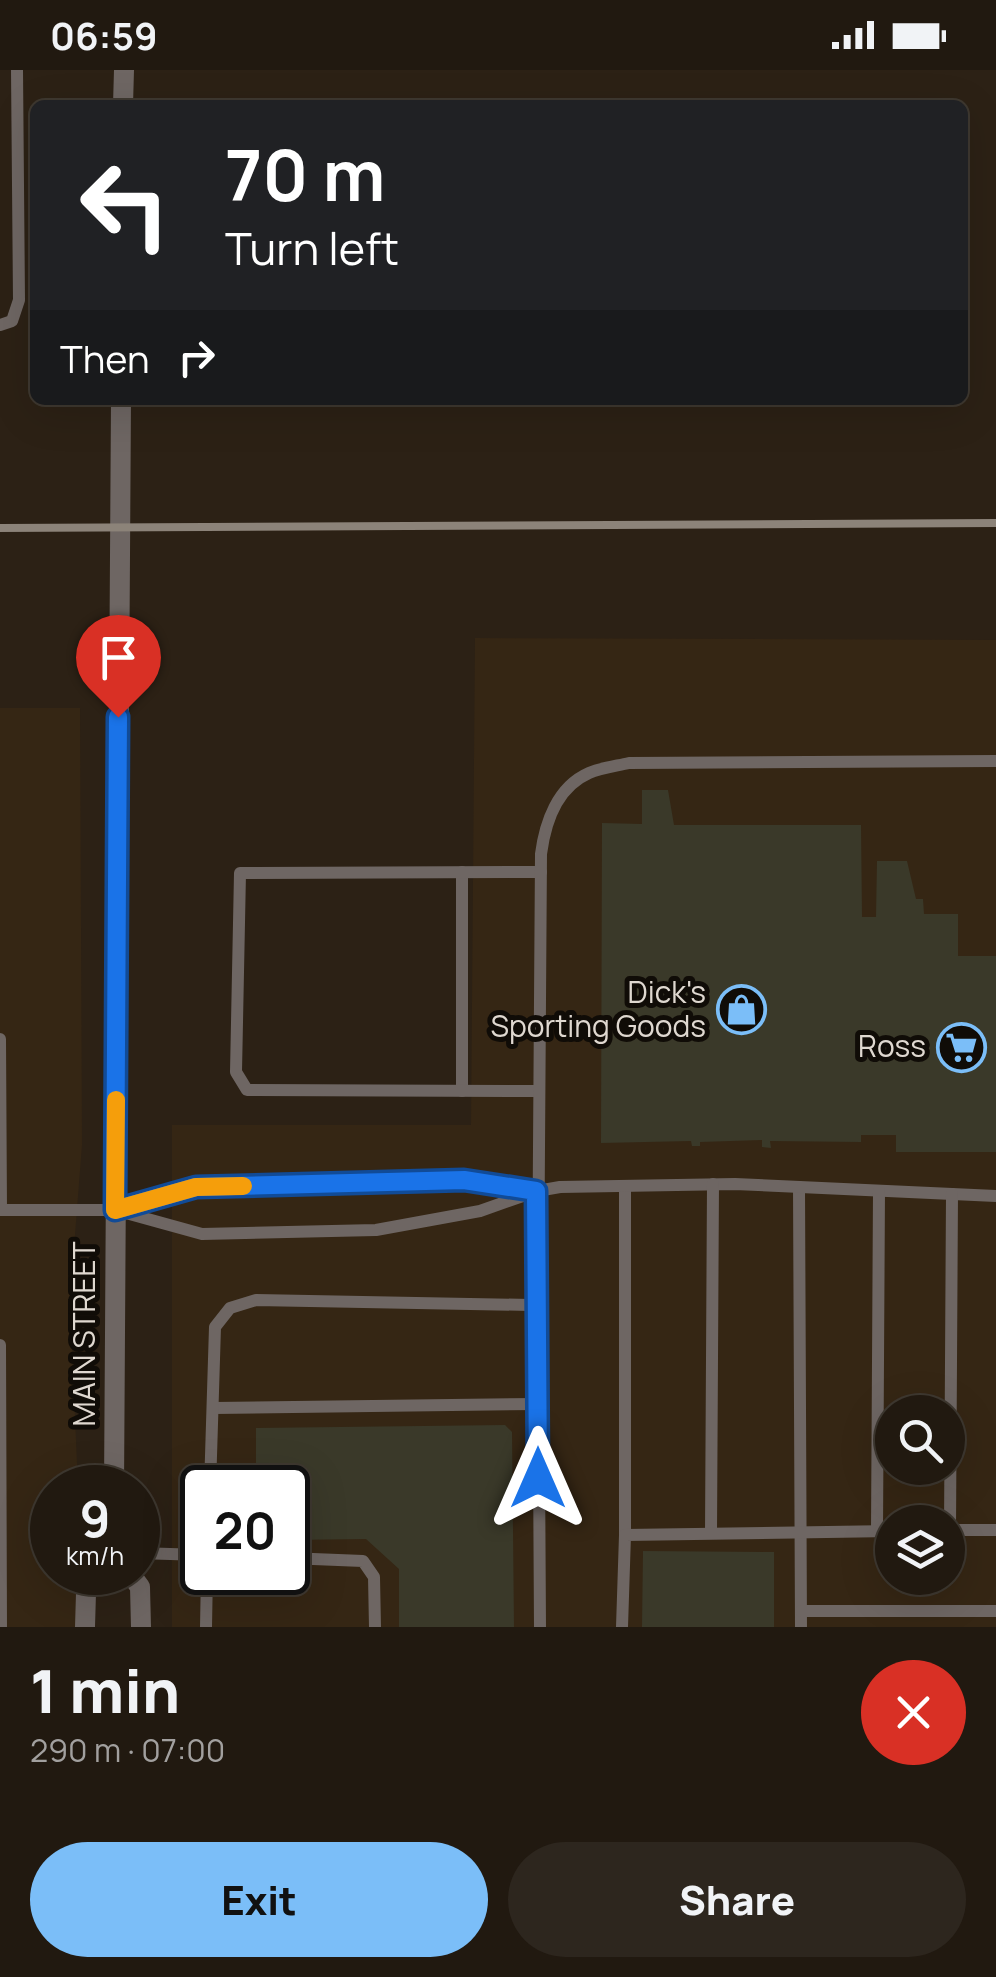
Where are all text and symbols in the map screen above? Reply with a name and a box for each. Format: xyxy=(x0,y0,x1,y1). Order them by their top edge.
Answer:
text: 06:59 xyxy=(50,9,158,61)
text: 70 m xyxy=(225,126,385,222)
icon: left xyxy=(60,140,190,270)
text: Turn left xyxy=(225,217,399,279)
icon: right xyxy=(169,330,224,385)
text: Then xyxy=(60,332,149,384)
pin xyxy=(76,615,161,718)
icon: arrive xyxy=(91,630,146,685)
place label: Dick's Sporting Goods xyxy=(490,971,706,1046)
shop icon: Dick's Sporting Goods xyxy=(715,984,767,1036)
supermarket icon: Ross xyxy=(935,1021,987,1073)
place label: Ross xyxy=(858,1025,926,1066)
street label: MAIN STREET xyxy=(63,1241,104,1427)
map controls xyxy=(875,1395,965,1595)
button: search xyxy=(875,1395,965,1485)
position arrow xyxy=(486,1426,590,1530)
speed limit sign: 20 xyxy=(180,1465,310,1595)
text: 9 xyxy=(79,1484,111,1552)
button: layers xyxy=(875,1505,965,1595)
text: km/h xyxy=(66,1538,124,1573)
text: 1 min xyxy=(30,1649,180,1731)
button: close xyxy=(861,1660,966,1765)
text: 290 m · 07:00 xyxy=(30,1728,225,1772)
button: Exit xyxy=(30,1842,488,1957)
button: Share xyxy=(508,1842,966,1957)

